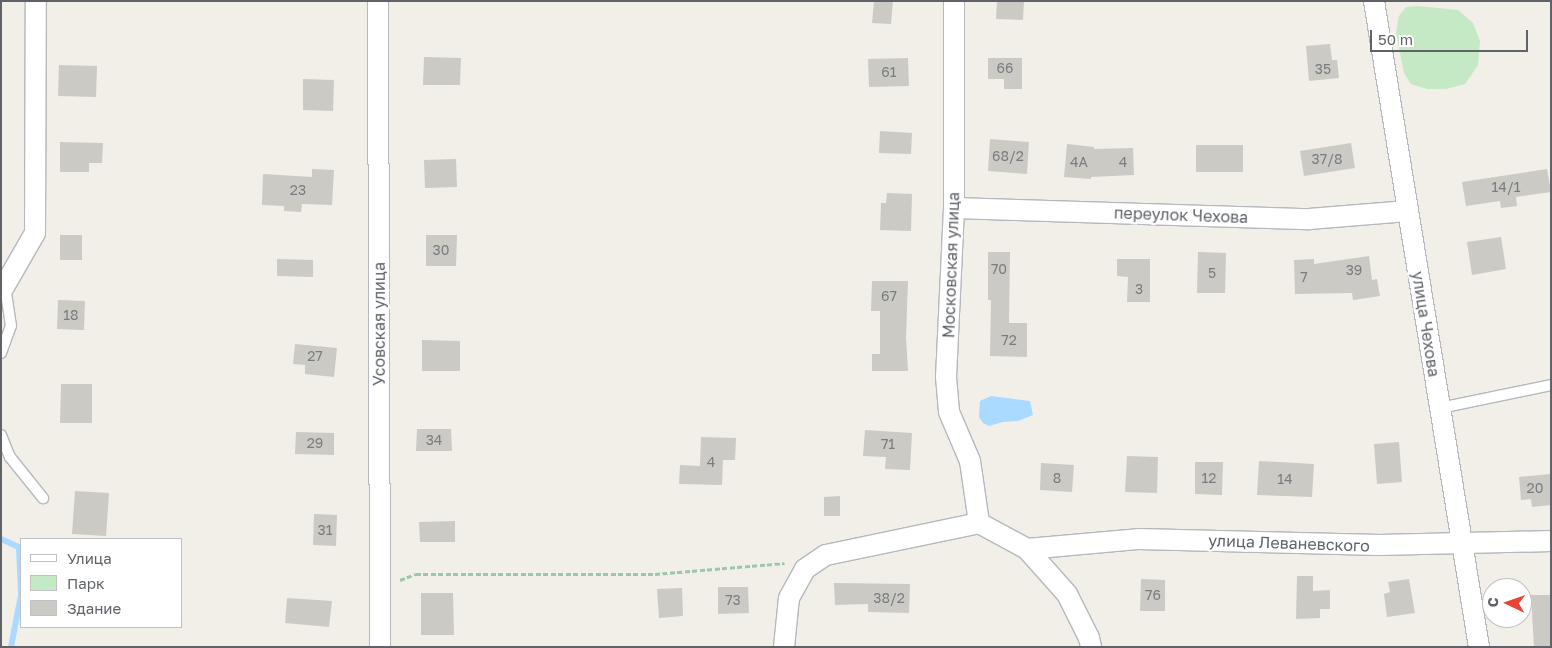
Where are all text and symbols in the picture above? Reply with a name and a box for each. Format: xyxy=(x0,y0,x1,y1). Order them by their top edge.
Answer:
scale bar xyxy=(1372,20,1530,52)
text: 50 m xyxy=(1378,30,1413,48)
house number: 66 xyxy=(997,60,1013,76)
house number: 35 xyxy=(1315,61,1331,77)
house number: 61 xyxy=(881,64,897,80)
house number: 68/2 xyxy=(992,148,1024,164)
house number: 37/8 xyxy=(1312,151,1342,167)
house number: 4А xyxy=(1070,154,1088,170)
house number: 4 xyxy=(1119,154,1127,170)
house number: 14/1 xyxy=(1492,179,1520,195)
house number: 23 xyxy=(290,182,306,198)
street label: Московская улица xyxy=(939,192,963,338)
street label: переулок Чехова xyxy=(1114,203,1248,227)
house number: 30 xyxy=(433,242,449,258)
house number: 70 xyxy=(991,261,1007,277)
street label: Усовская улица xyxy=(369,262,389,386)
house number: 39 xyxy=(1346,262,1362,278)
house number: 5 xyxy=(1208,265,1216,281)
house number: 7 xyxy=(1300,269,1308,285)
street label: улица Чехова xyxy=(1408,270,1444,378)
house number: 3 xyxy=(1135,281,1143,297)
house number: 67 xyxy=(881,288,897,304)
house number: 18 xyxy=(63,307,79,323)
house number: 72 xyxy=(1001,332,1017,348)
house number: 27 xyxy=(307,348,323,364)
house number: 34 xyxy=(426,432,442,448)
house number: 29 xyxy=(307,435,323,451)
house number: 71 xyxy=(881,436,895,452)
house number: 4 xyxy=(707,454,715,470)
house number: 8 xyxy=(1053,470,1061,486)
house number: 12 xyxy=(1202,470,1216,486)
house number: 14 xyxy=(1277,471,1293,487)
house number: 20 xyxy=(1527,480,1543,496)
house number: 31 xyxy=(318,522,332,538)
street label: улица Леваневского xyxy=(1208,531,1370,555)
legend xyxy=(20,538,182,628)
text: Улица xyxy=(67,549,112,567)
text: Парк xyxy=(67,574,105,592)
north arrow xyxy=(1482,578,1532,628)
house number: 76 xyxy=(1145,587,1161,603)
house number: 38/2 xyxy=(873,590,905,606)
house number: 73 xyxy=(725,592,741,608)
text: С xyxy=(1484,597,1501,608)
text: Здание xyxy=(67,599,121,617)

